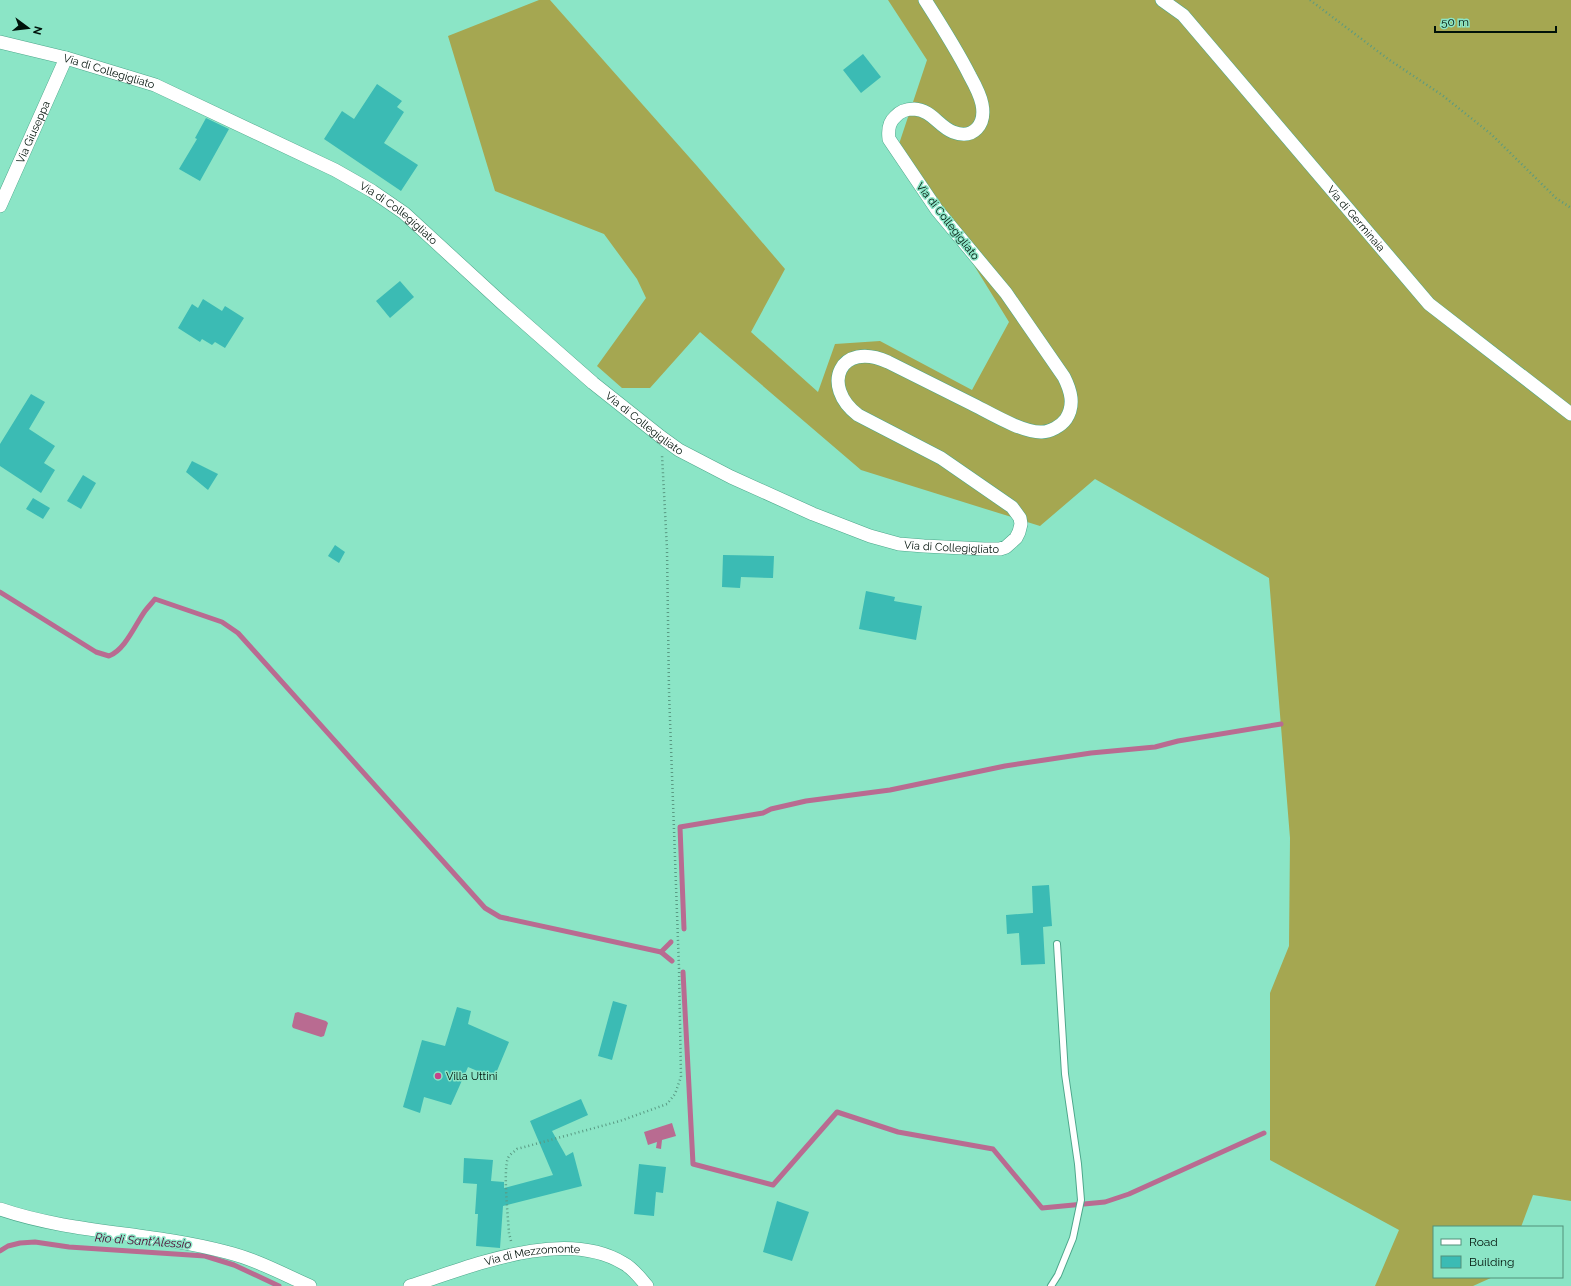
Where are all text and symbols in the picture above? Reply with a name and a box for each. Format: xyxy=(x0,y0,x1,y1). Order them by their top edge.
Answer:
north arrow xyxy=(8,8,48,48)
scale bar xyxy=(1435,8,1556,34)
text: 50 m xyxy=(1441,15,1469,29)
text: N xyxy=(30,25,45,36)
street label: Via di Collegigliato xyxy=(62,52,157,92)
street label: Via Giuseppa xyxy=(14,99,53,165)
street label: Via di Collegigliato xyxy=(357,179,440,248)
street label: Via di Collegigliato xyxy=(913,180,982,263)
street label: Via di Germinaia xyxy=(1324,183,1387,254)
street label: Via di Collegigliato xyxy=(603,389,686,458)
street label: Via di Collegigliato xyxy=(904,538,999,556)
place label: Villa Uttini xyxy=(446,1070,498,1083)
marker: Villa Uttini xyxy=(433,1071,443,1081)
legend xyxy=(1433,1226,1563,1278)
water label: Rio di Sant'Alessio xyxy=(94,1231,192,1251)
text: Road xyxy=(1469,1235,1498,1249)
street label: Via di Mezzomonte xyxy=(483,1242,581,1269)
text: Building xyxy=(1469,1255,1515,1269)

